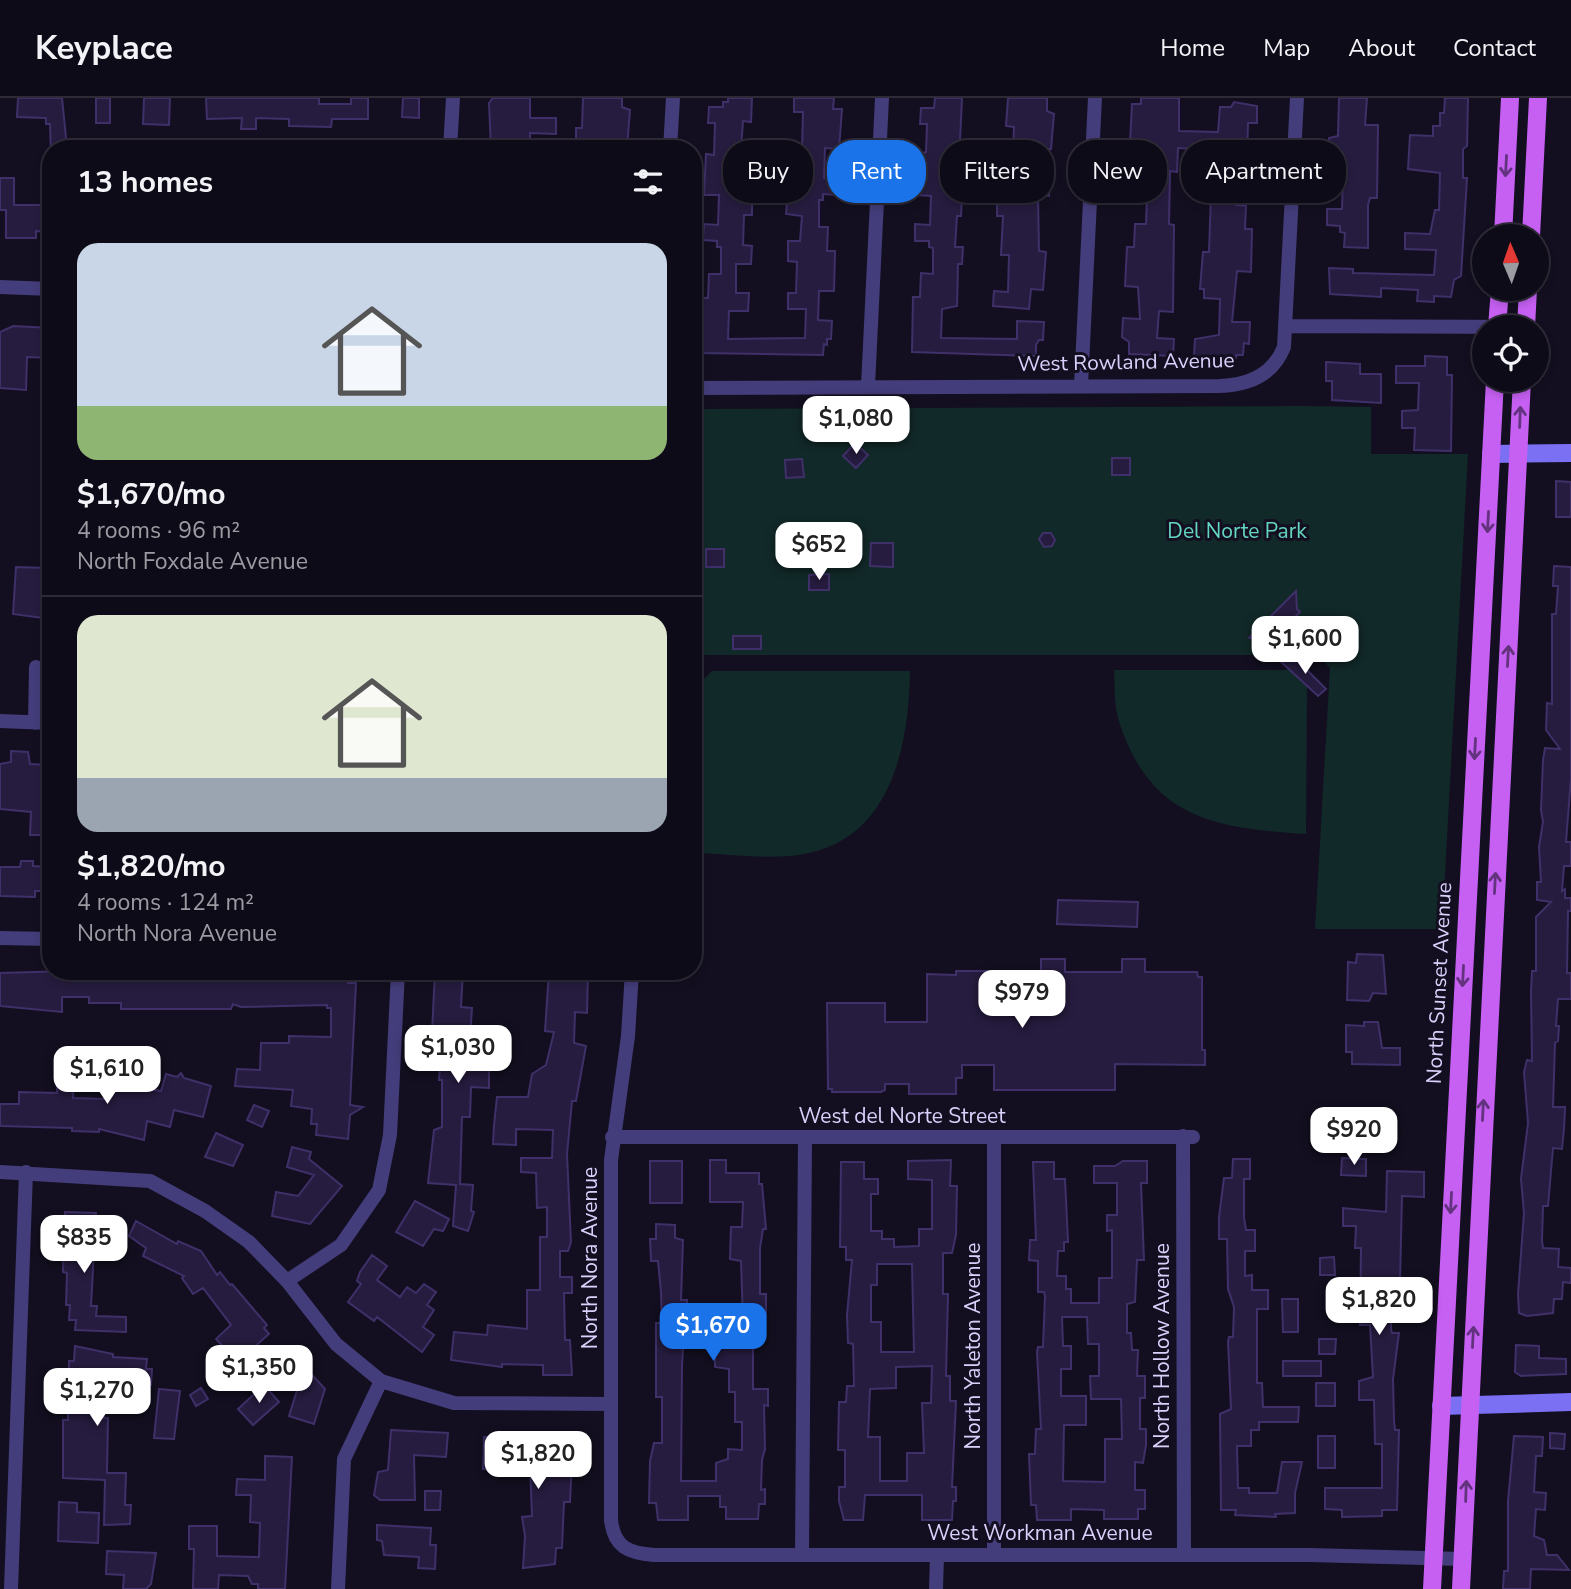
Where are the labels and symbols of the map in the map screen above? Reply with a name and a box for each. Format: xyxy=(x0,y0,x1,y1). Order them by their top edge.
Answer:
one-way arrow xyxy=(1500,154,1513,177)
north arrow xyxy=(1472,224,1549,301)
street label: West Rowland Avenue xyxy=(1017,346,1235,378)
pin: $1,080 xyxy=(799,396,913,456)
one-way arrow xyxy=(1514,405,1527,428)
one-way arrow xyxy=(1481,510,1494,533)
park label: Del Norte Park xyxy=(1167,517,1307,545)
pin: $652 xyxy=(778,522,860,582)
pin: $1,600 xyxy=(1248,616,1362,676)
one-way arrow xyxy=(1502,645,1515,668)
one-way arrow xyxy=(1468,737,1481,760)
one-way arrow xyxy=(1489,872,1502,895)
street label: North Sunset Avenue xyxy=(1420,881,1458,1085)
one-way arrow xyxy=(1456,964,1469,987)
pin: $979 xyxy=(981,970,1063,1030)
pin: $1,030 xyxy=(401,1026,515,1085)
pin: $1,610 xyxy=(50,1046,164,1106)
one-way arrow xyxy=(1477,1099,1490,1122)
street label: West del Norte Street xyxy=(798,1102,1006,1130)
pin: $920 xyxy=(1313,1108,1395,1167)
street label: North Nora Avenue xyxy=(576,1167,604,1349)
one-way arrow xyxy=(1444,1192,1457,1215)
pin: $835 xyxy=(43,1216,125,1275)
street label: North Yaleton Avenue xyxy=(959,1243,987,1450)
street label: North Hollow Avenue xyxy=(1148,1243,1176,1449)
pin: $1,820 xyxy=(1322,1278,1436,1337)
pin: $1,670 xyxy=(656,1304,770,1363)
one-way arrow xyxy=(1466,1326,1479,1349)
pin: $1,350 xyxy=(202,1346,316,1405)
pin: $1,270 xyxy=(40,1368,154,1428)
pin: $1,820 xyxy=(481,1432,595,1491)
one-way arrow xyxy=(1459,1479,1472,1502)
street label: West Workman Avenue xyxy=(927,1519,1153,1547)

